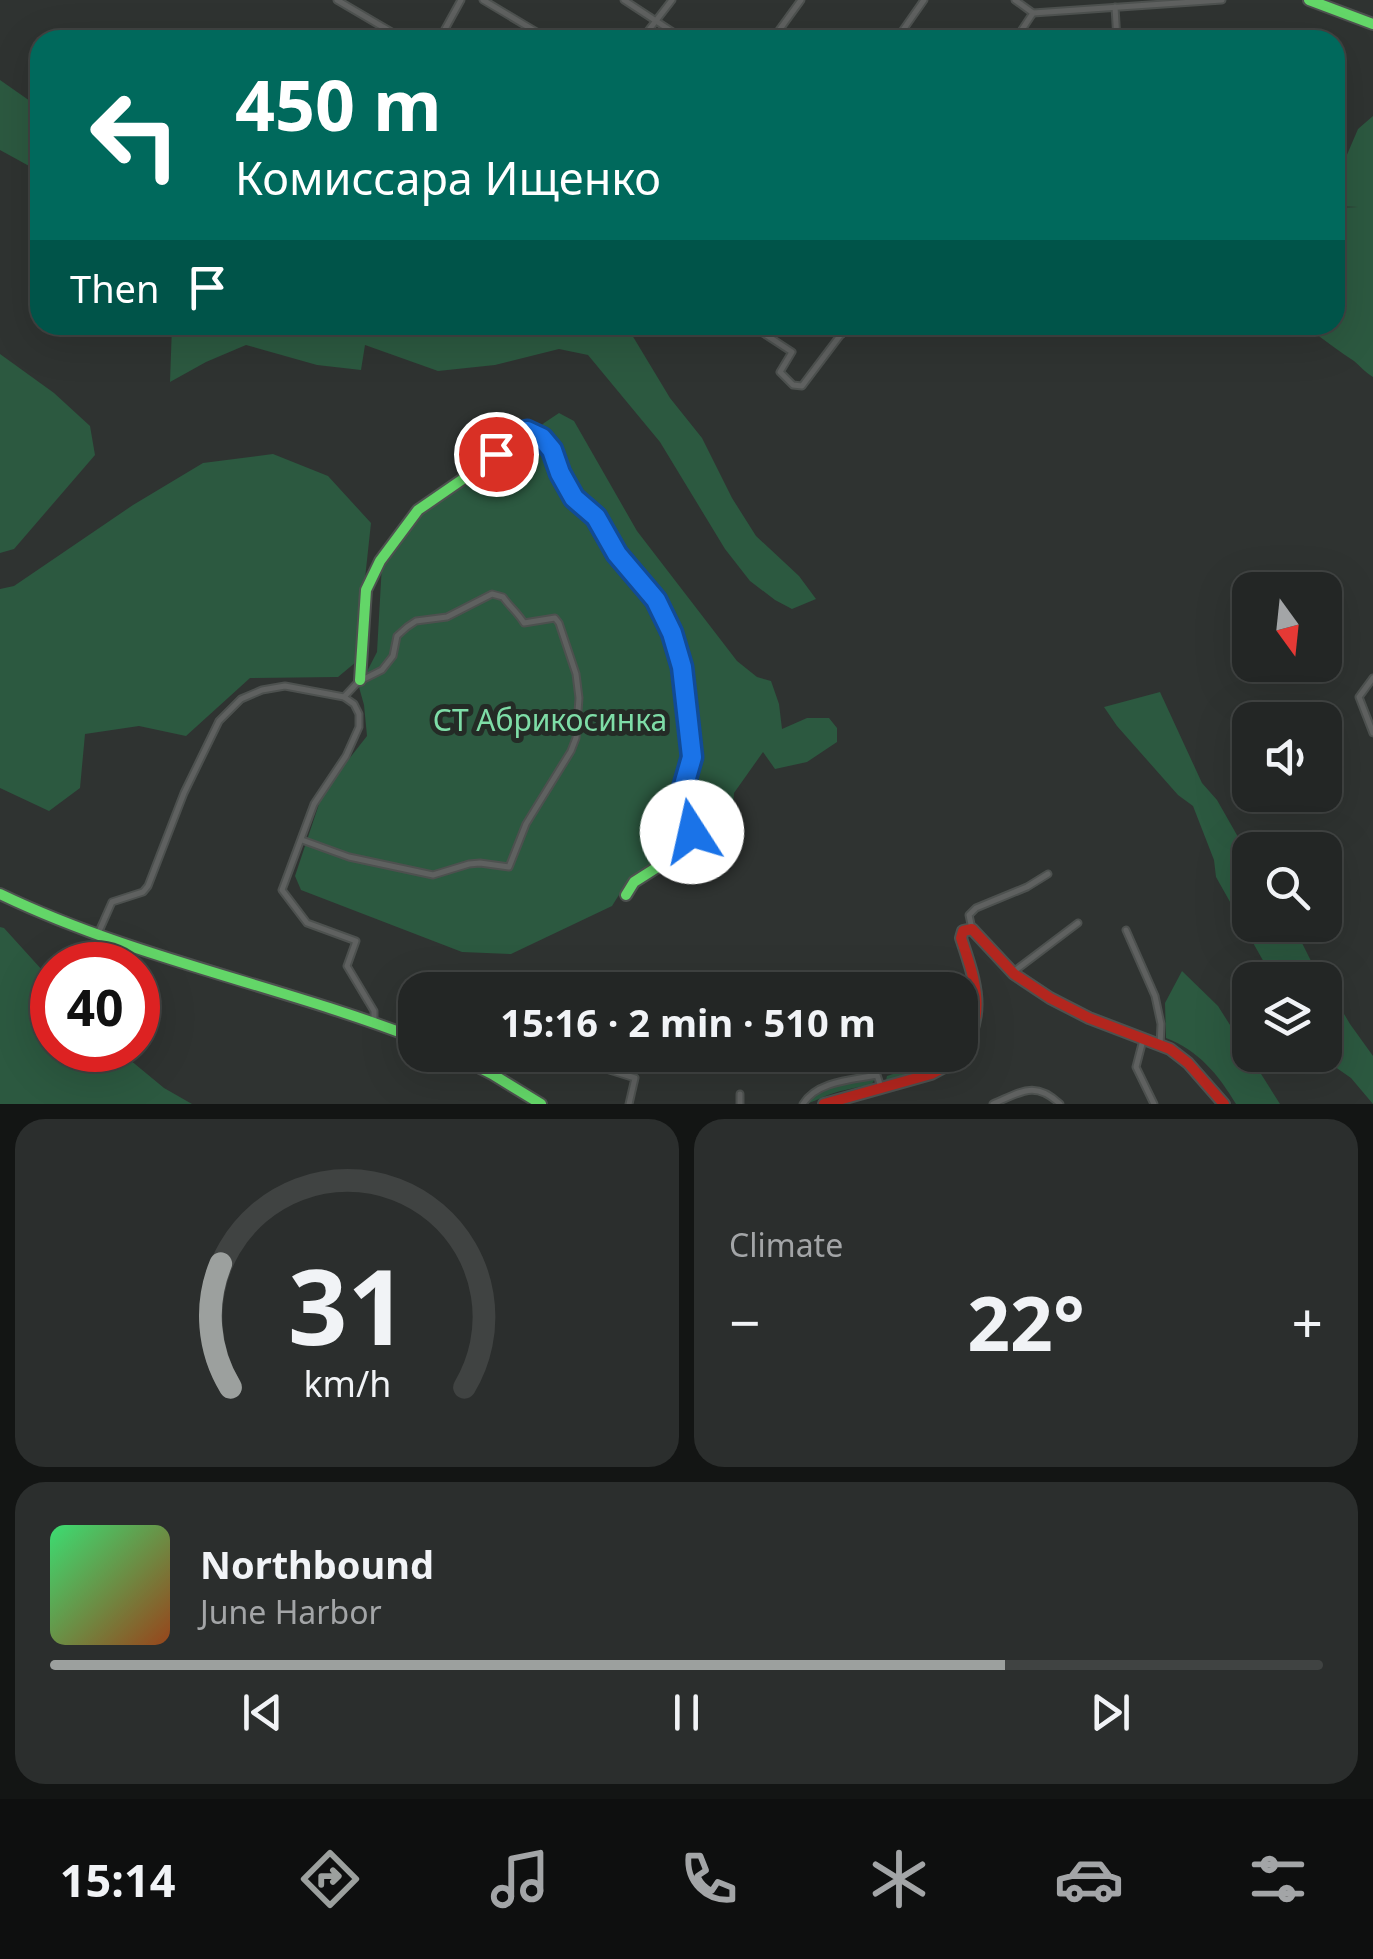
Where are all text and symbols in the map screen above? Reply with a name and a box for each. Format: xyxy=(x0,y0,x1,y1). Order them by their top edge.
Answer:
text: 450 m xyxy=(235,56,442,152)
icon: left xyxy=(70,70,200,200)
text: Комиссара Ищенко xyxy=(235,147,661,208)
icon: arrive xyxy=(180,260,235,315)
text: Then xyxy=(70,262,160,314)
pin xyxy=(454,412,539,497)
icon: arrive xyxy=(469,427,524,482)
north arrow xyxy=(1232,572,1342,682)
map controls xyxy=(1232,572,1342,1072)
park label: СТ Абрикосинка xyxy=(433,699,667,740)
button: sound xyxy=(1232,702,1342,812)
position arrow xyxy=(640,780,744,884)
button: search xyxy=(1232,832,1342,942)
speed limit sign: 40 xyxy=(30,942,160,1072)
button: layers xyxy=(1232,962,1342,1072)
text: 15:16 · 2 min · 510 m xyxy=(500,996,876,1048)
text: Climate xyxy=(729,1223,843,1266)
text: 31 xyxy=(288,1234,406,1375)
text: 22° xyxy=(967,1271,1085,1373)
text: − xyxy=(729,1284,760,1359)
text: + xyxy=(1292,1284,1323,1359)
text: km/h xyxy=(303,1359,391,1407)
text: Northbound xyxy=(200,1538,434,1590)
text: June Harbor xyxy=(200,1590,382,1633)
icon: previous xyxy=(235,1685,290,1740)
icon: pause xyxy=(659,1685,714,1740)
icon: next xyxy=(1083,1685,1138,1740)
icon: directions xyxy=(295,1844,365,1914)
icon: music xyxy=(485,1844,555,1914)
icon: phone xyxy=(674,1844,744,1914)
icon: climate xyxy=(864,1844,934,1914)
icon: car xyxy=(1054,1844,1124,1914)
icon: filters xyxy=(1243,1844,1313,1914)
text: 15:14 xyxy=(60,1849,175,1910)

